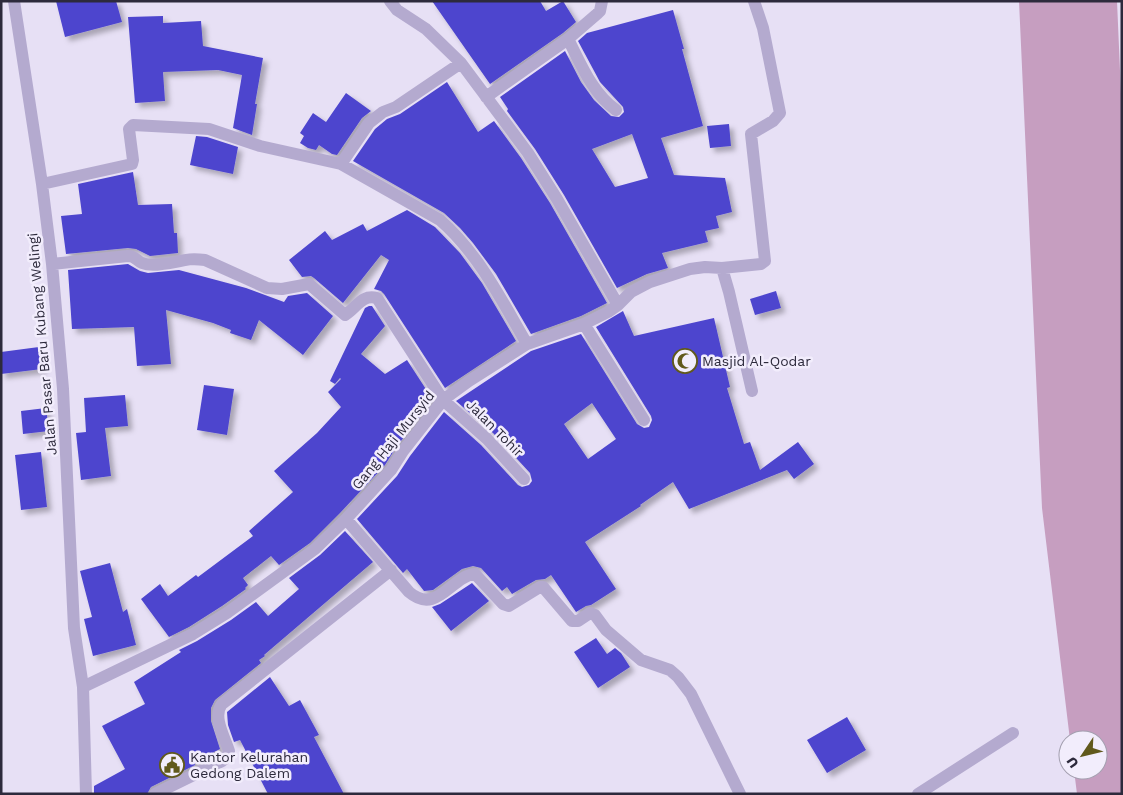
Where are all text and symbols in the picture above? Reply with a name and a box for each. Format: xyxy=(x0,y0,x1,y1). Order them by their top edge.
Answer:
street label: Jalan Pasar Baru Kubang Welingi xyxy=(24,232,60,456)
mosque icon: Masjid Al-Qodar xyxy=(672,348,698,374)
place label: Masjid Al-Qodar xyxy=(702,353,811,369)
street label: Gang Haji Mursyid xyxy=(348,388,438,492)
street label: Jalan Tohir xyxy=(463,396,527,460)
north arrow xyxy=(1058,730,1108,780)
place label: Kantor Kelurahan Gedong Dalem xyxy=(190,749,308,781)
public building icon: Kantor Kelurahan Gedong Dalem xyxy=(159,752,185,778)
text: U xyxy=(1063,754,1082,771)

